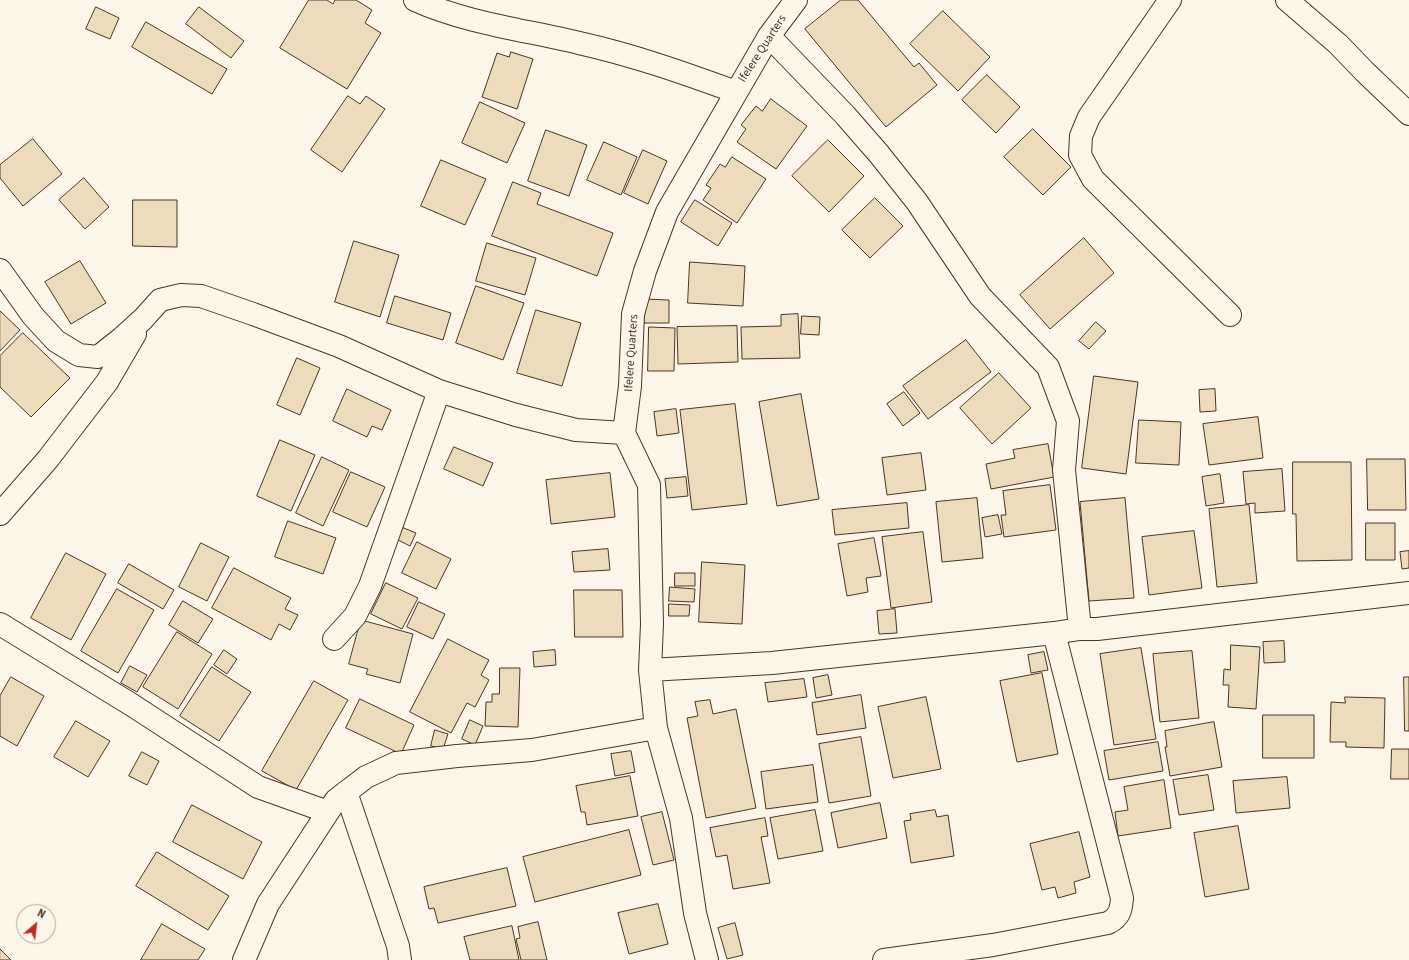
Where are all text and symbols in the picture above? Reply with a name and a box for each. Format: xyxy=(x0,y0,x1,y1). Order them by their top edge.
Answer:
street label: Ifelere Quarters xyxy=(736,13,790,85)
street label: Ifelere Quarters xyxy=(622,314,642,392)
north arrow xyxy=(16,904,56,944)
text: N xyxy=(35,906,48,922)

